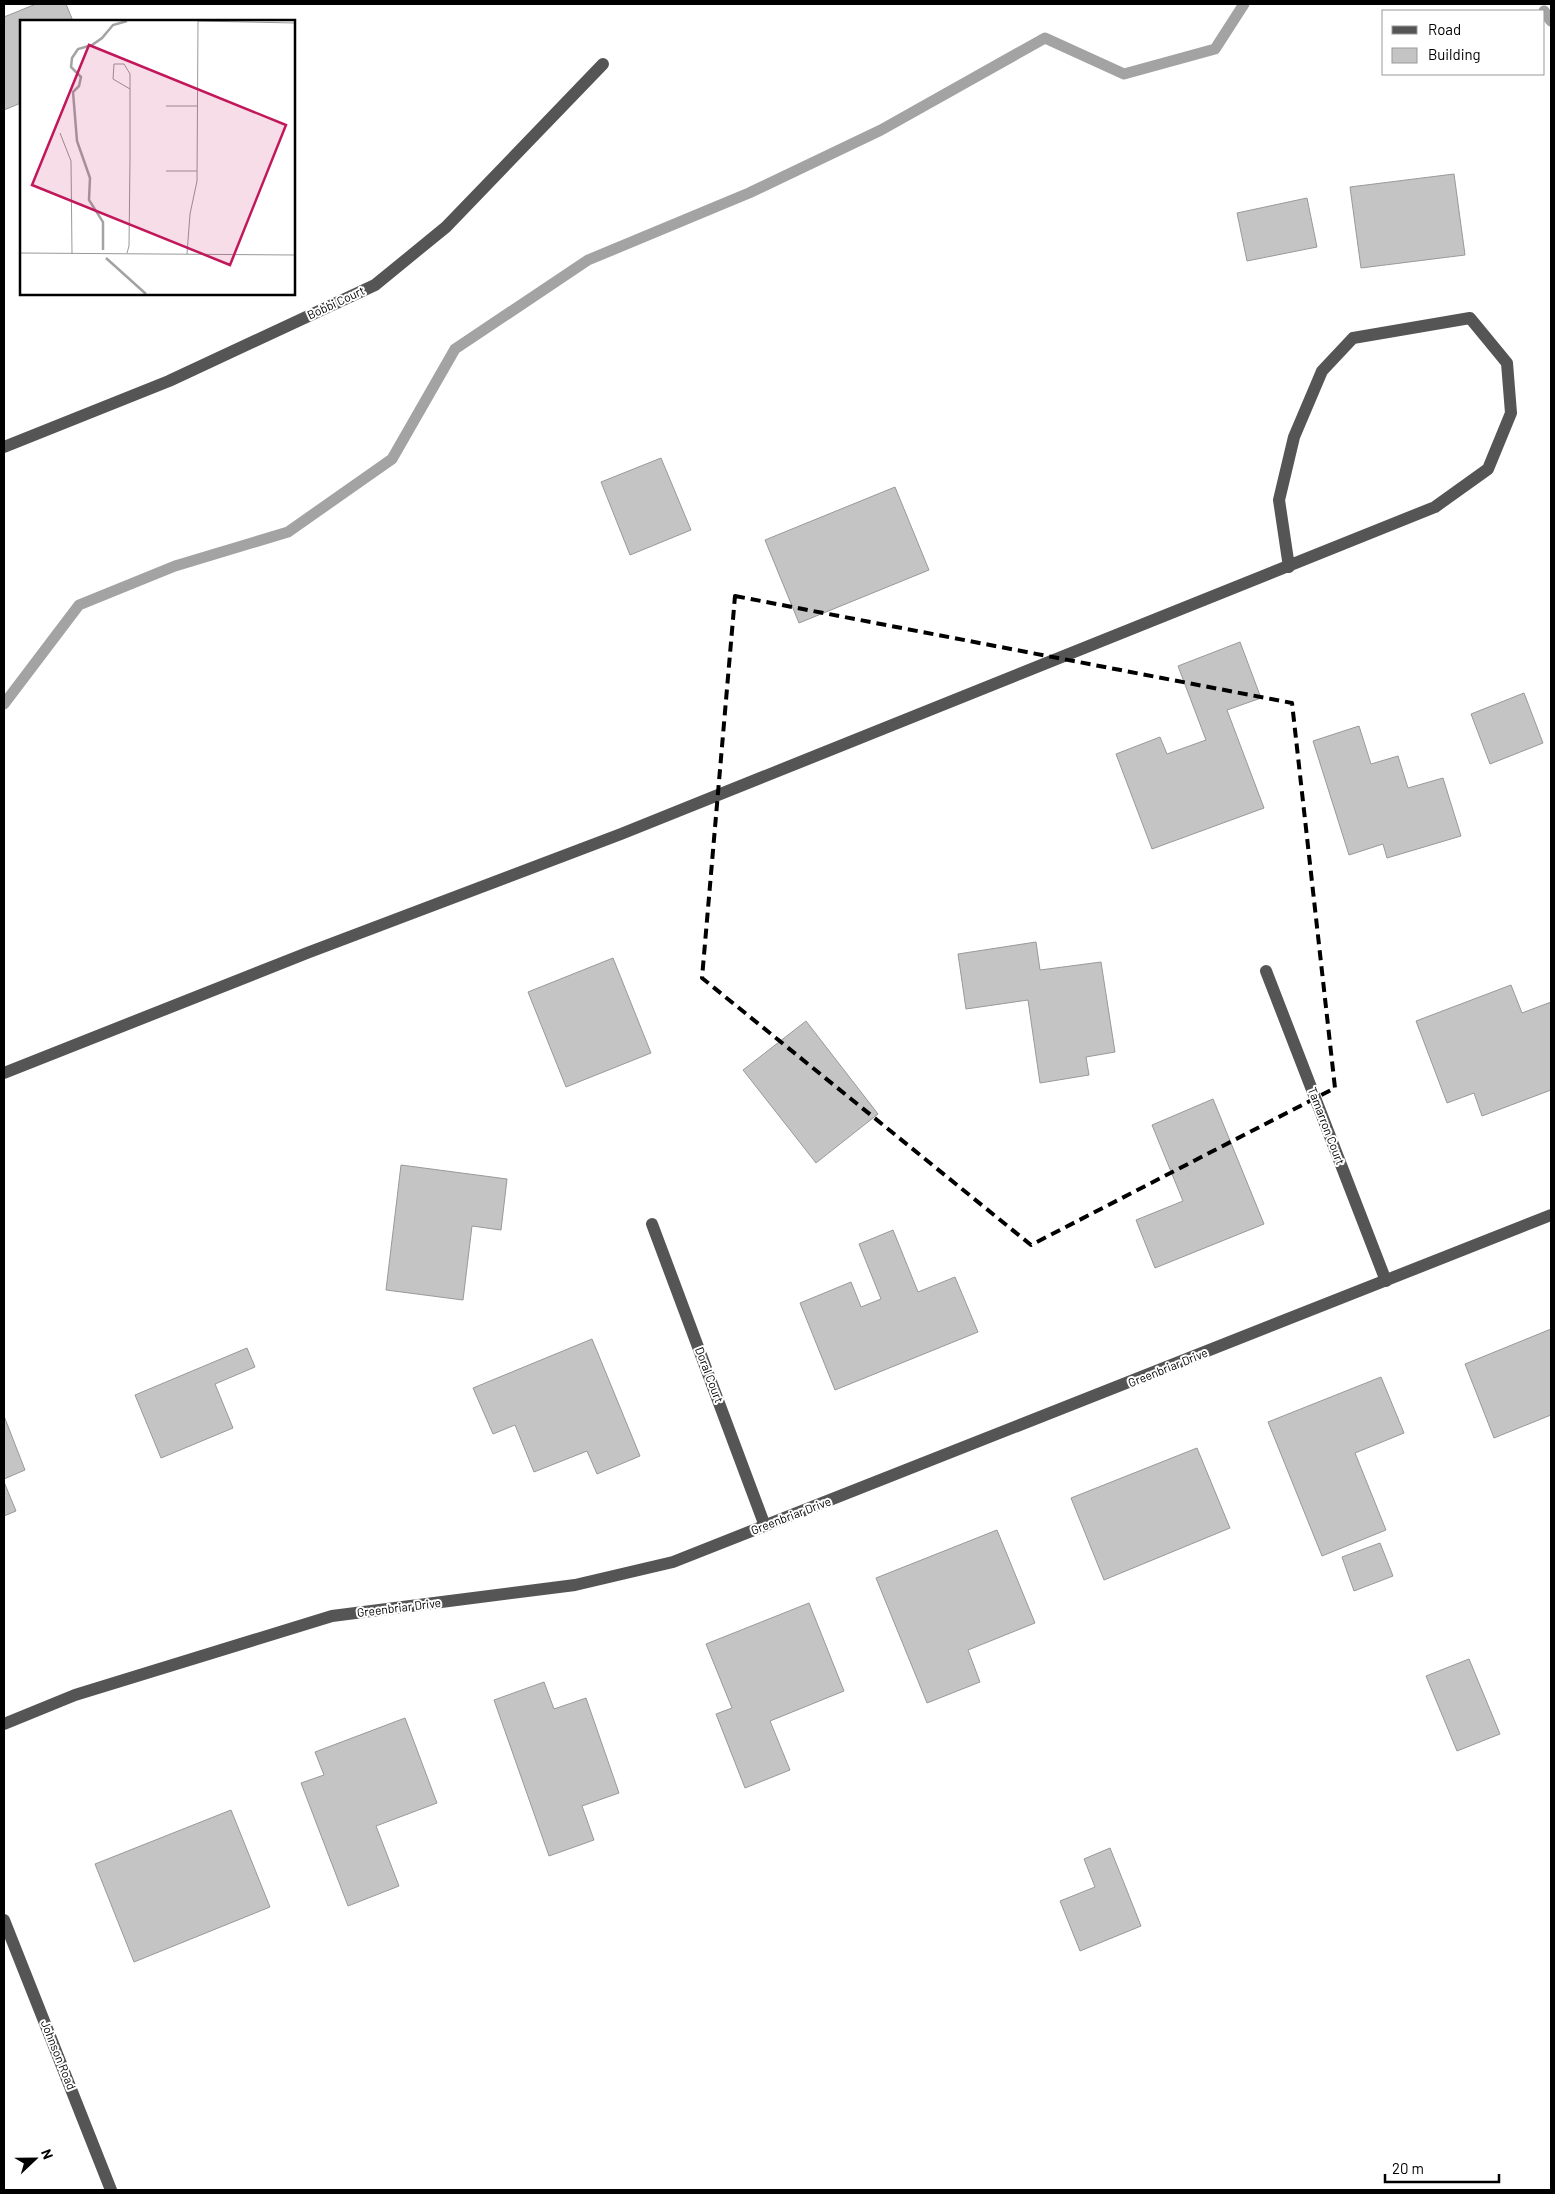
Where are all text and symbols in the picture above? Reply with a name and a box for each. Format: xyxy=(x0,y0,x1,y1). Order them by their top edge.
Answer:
legend xyxy=(1382,10,1545,75)
inset map xyxy=(20,20,295,295)
text: Road xyxy=(1428,20,1461,38)
text: Building xyxy=(1428,45,1481,63)
street label: Bobbi Court xyxy=(305,283,367,321)
street label: Tamarron Court xyxy=(1306,1085,1348,1166)
street label: Doral Court xyxy=(693,1345,727,1405)
street label: Greenbriar Drive xyxy=(1126,1345,1209,1389)
street label: Greenbriar Drive xyxy=(749,1493,833,1537)
street label: Greenbriar Drive xyxy=(356,1595,442,1619)
street label: Johnson Road xyxy=(39,2018,79,2092)
north arrow xyxy=(10,2134,60,2184)
text: N xyxy=(38,2146,57,2161)
scale bar xyxy=(1385,2152,1499,2184)
text: 20 m xyxy=(1392,2159,1424,2177)

